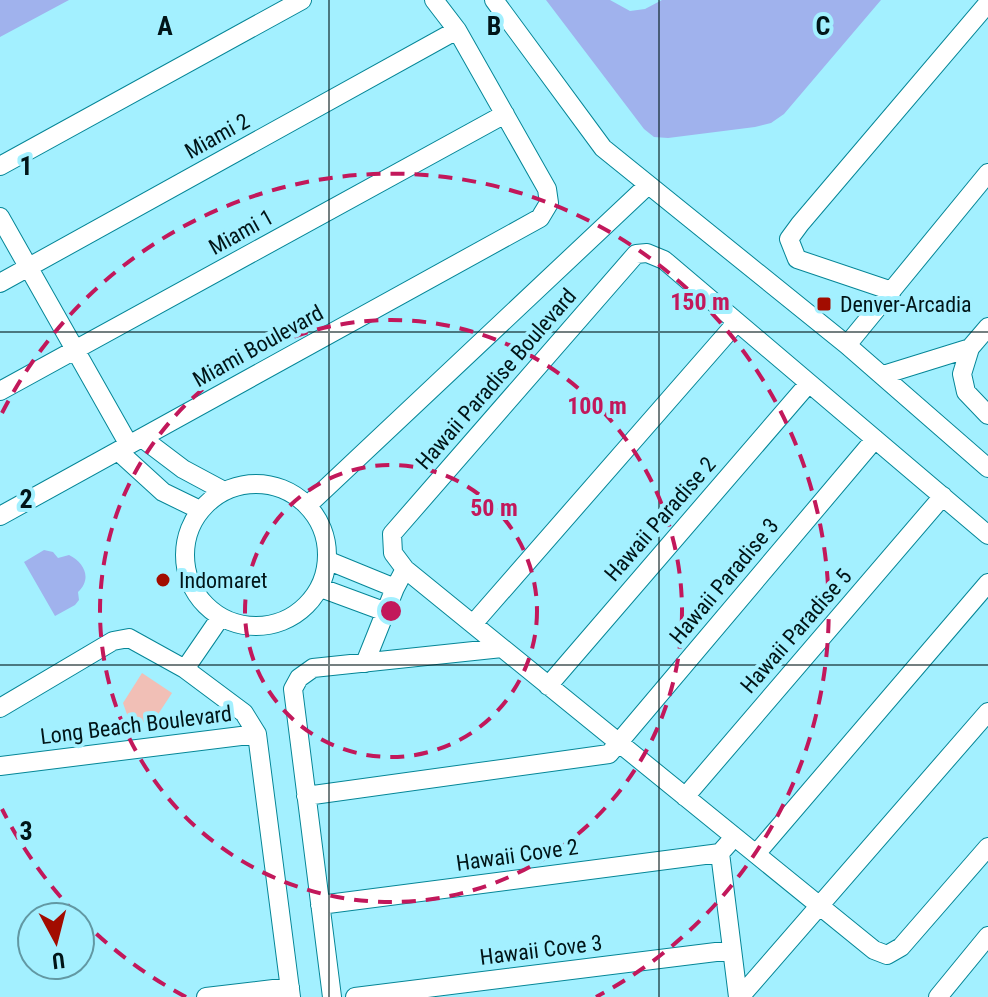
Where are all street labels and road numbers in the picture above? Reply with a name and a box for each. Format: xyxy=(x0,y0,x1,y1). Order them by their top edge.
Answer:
street label: Miami 2 xyxy=(180,108,254,164)
street label: Miami 1 xyxy=(204,204,278,260)
street label: Hawaii Paradise Boulevard xyxy=(411,284,581,474)
street label: Miami Boulevard xyxy=(189,300,327,392)
street label: Hawaii Paradise 2 xyxy=(599,452,721,586)
street label: Hawaii Paradise 3 xyxy=(664,513,784,649)
street label: Hawaii Paradise 5 xyxy=(735,564,857,698)
street label: Long Beach Boulevard xyxy=(39,701,233,749)
street label: Hawaii Cove 2 xyxy=(454,834,580,876)
street label: Hawaii Cove 3 xyxy=(478,930,604,970)

